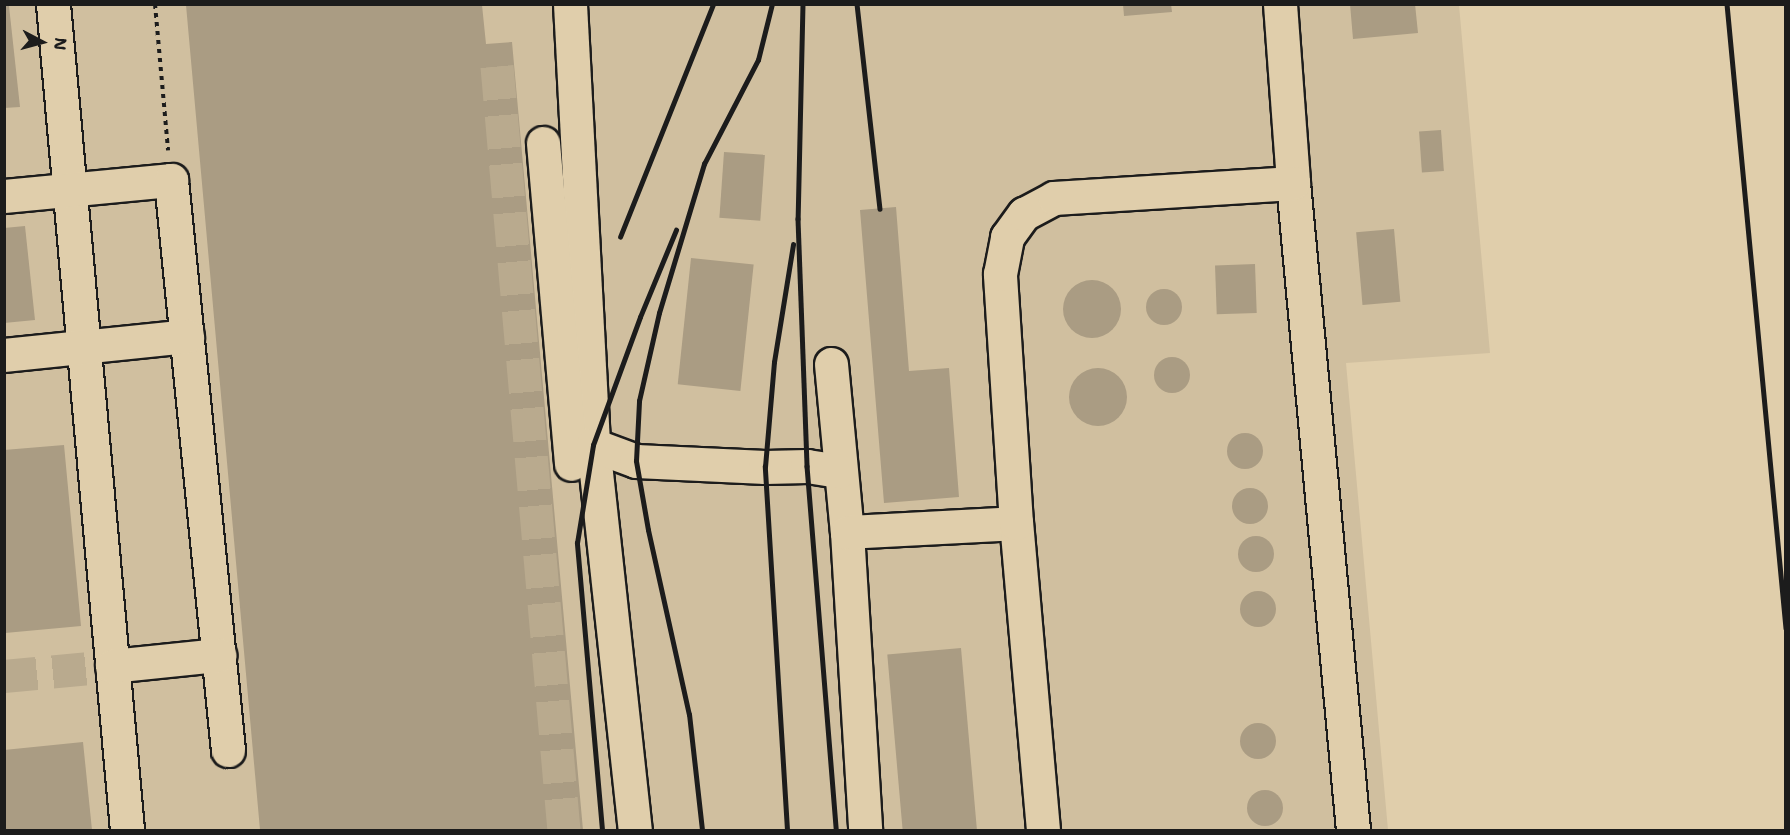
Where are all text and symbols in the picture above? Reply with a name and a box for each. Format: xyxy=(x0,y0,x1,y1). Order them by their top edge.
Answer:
north arrow xyxy=(12,12,72,72)
text: N xyxy=(49,37,72,51)

